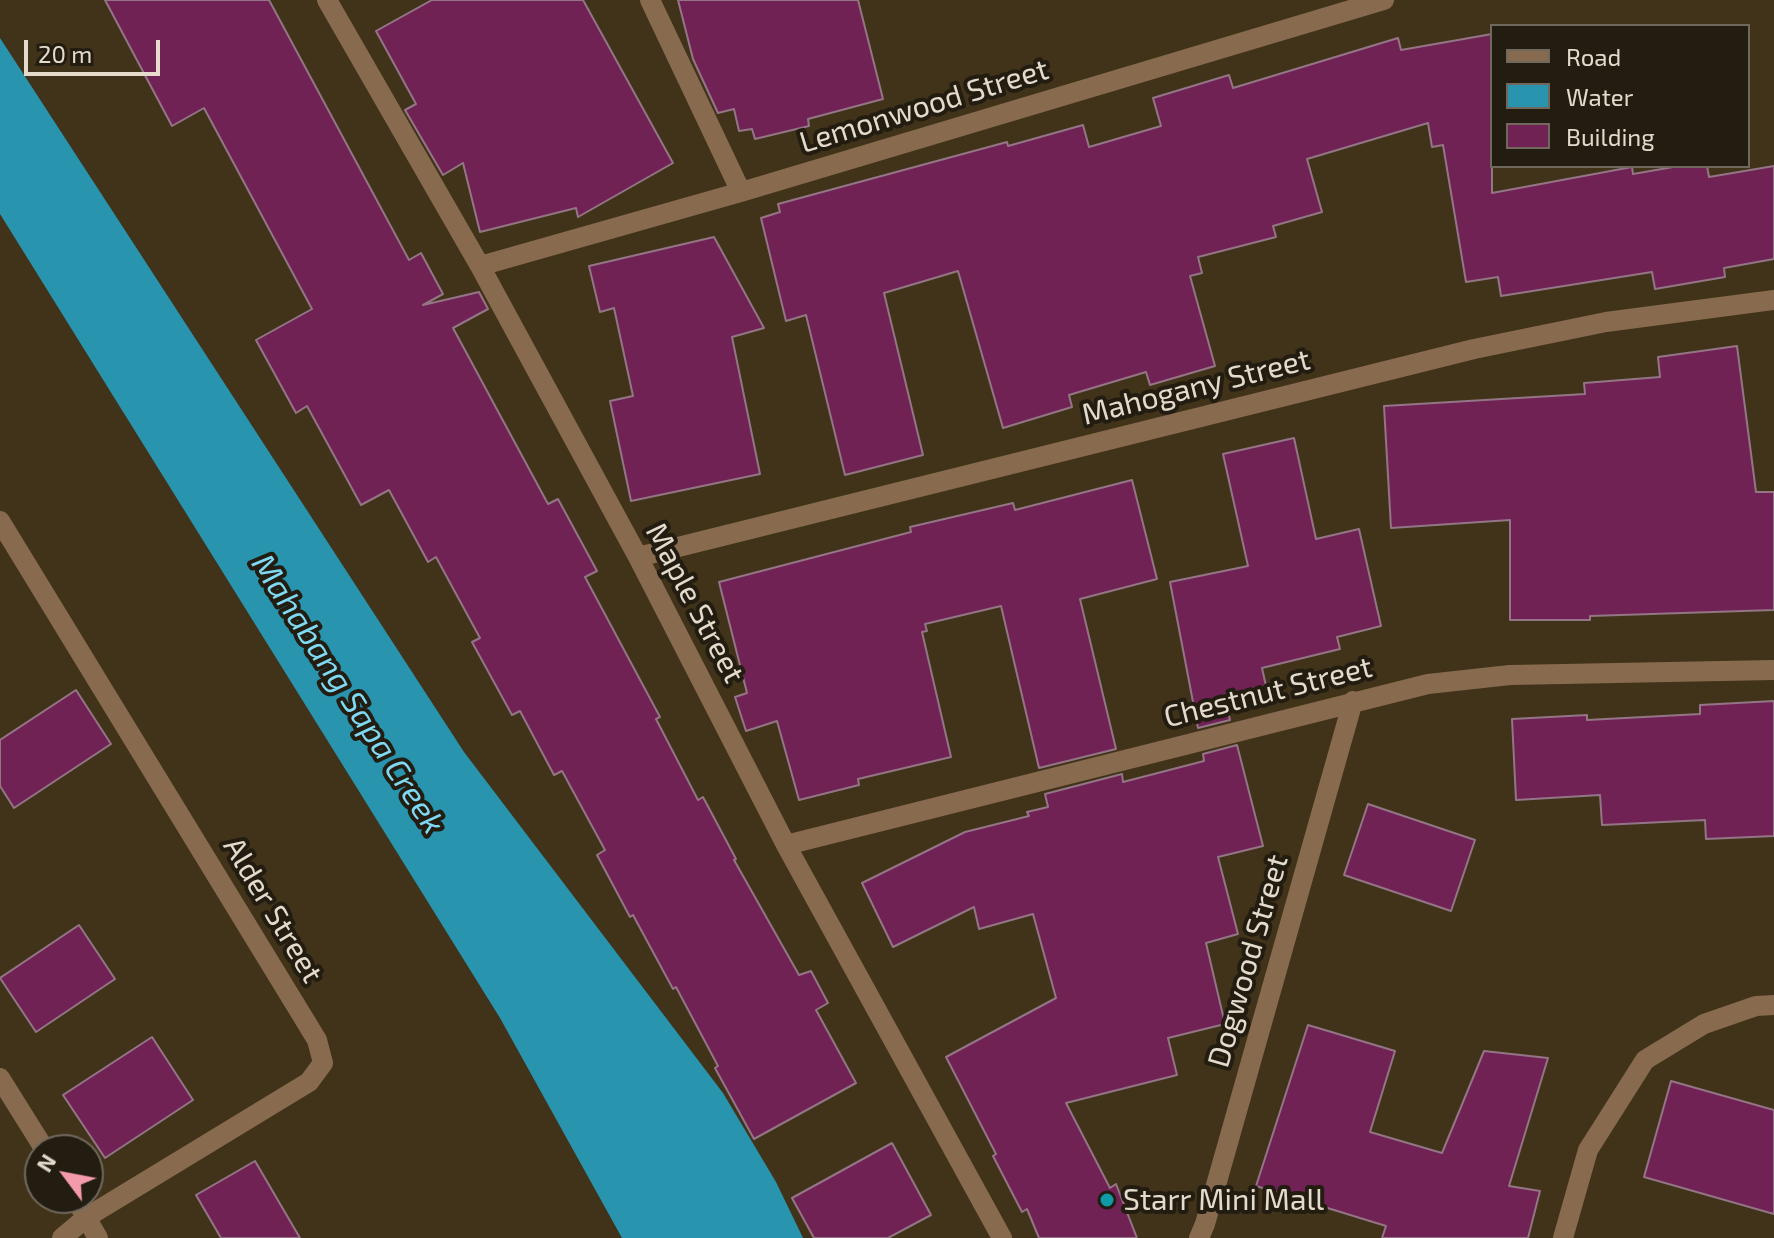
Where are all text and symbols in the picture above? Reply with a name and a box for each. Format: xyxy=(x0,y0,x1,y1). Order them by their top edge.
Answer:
scale bar xyxy=(28,24,164,74)
legend xyxy=(1490,24,1750,168)
text: 20 m xyxy=(38,39,92,68)
text: Road xyxy=(1566,42,1621,71)
street label: Lemonwood Street xyxy=(795,51,1053,161)
text: Water xyxy=(1566,82,1633,111)
text: Building xyxy=(1566,122,1655,151)
street label: Mahogany Street xyxy=(1078,341,1314,433)
street label: Maple Street xyxy=(638,517,752,689)
water label: Mahabang Sapa Creek xyxy=(243,547,453,841)
street label: Chestnut Street xyxy=(1160,649,1376,735)
street label: Alder Street xyxy=(216,831,330,989)
street label: Dogwood Street xyxy=(1200,850,1296,1072)
north arrow xyxy=(24,1134,104,1214)
text: N xyxy=(30,1149,61,1176)
place label: Starr Mini Mall xyxy=(1123,1182,1324,1218)
marker: Starr Mini Mall xyxy=(1098,1191,1116,1209)

